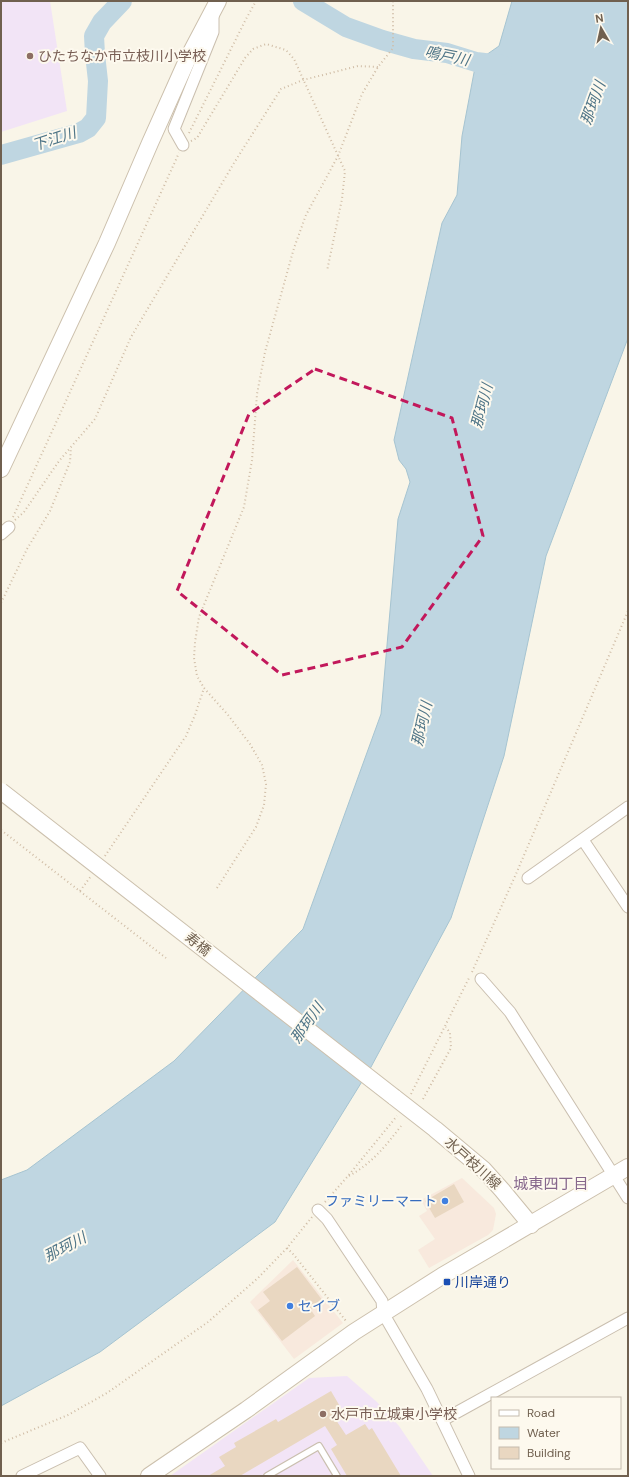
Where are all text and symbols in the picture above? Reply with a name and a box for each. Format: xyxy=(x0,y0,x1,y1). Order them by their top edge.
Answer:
north arrow xyxy=(581,8,621,48)
text: N xyxy=(594,11,604,26)
water label: 鳴戸川 xyxy=(423,42,473,71)
place label: ひたちなか市立枝川小学校 xyxy=(38,47,206,65)
marker: ひたちなか市立枝川小学校 xyxy=(25,51,35,61)
water label: 那珂川 xyxy=(576,77,611,128)
water label: 下江川 xyxy=(30,122,80,155)
water label: 那珂川 xyxy=(467,380,498,430)
water label: 那珂川 xyxy=(407,698,437,748)
street label: 寿橋 xyxy=(181,928,215,960)
water label: 那珂川 xyxy=(286,997,329,1047)
street label: 水戸枝川線 xyxy=(441,1133,505,1193)
district label: 城東四丁目 xyxy=(513,1174,589,1194)
place label: ファミリーマート xyxy=(325,1192,437,1210)
marker: ファミリーマート xyxy=(440,1196,450,1206)
water label: 那珂川 xyxy=(40,1227,91,1266)
place label: 川岸通り xyxy=(455,1273,511,1291)
marker: 川岸通り xyxy=(442,1277,452,1287)
place label: セイブ xyxy=(298,1297,340,1315)
marker: セイブ xyxy=(285,1301,295,1311)
legend xyxy=(491,1397,621,1469)
place label: 水戸市立城東小学校 xyxy=(331,1405,457,1423)
text: Road xyxy=(527,1405,555,1421)
marker: 水戸市立城東小学校 xyxy=(318,1409,328,1419)
text: Water xyxy=(527,1425,561,1441)
text: Building xyxy=(527,1445,571,1461)

